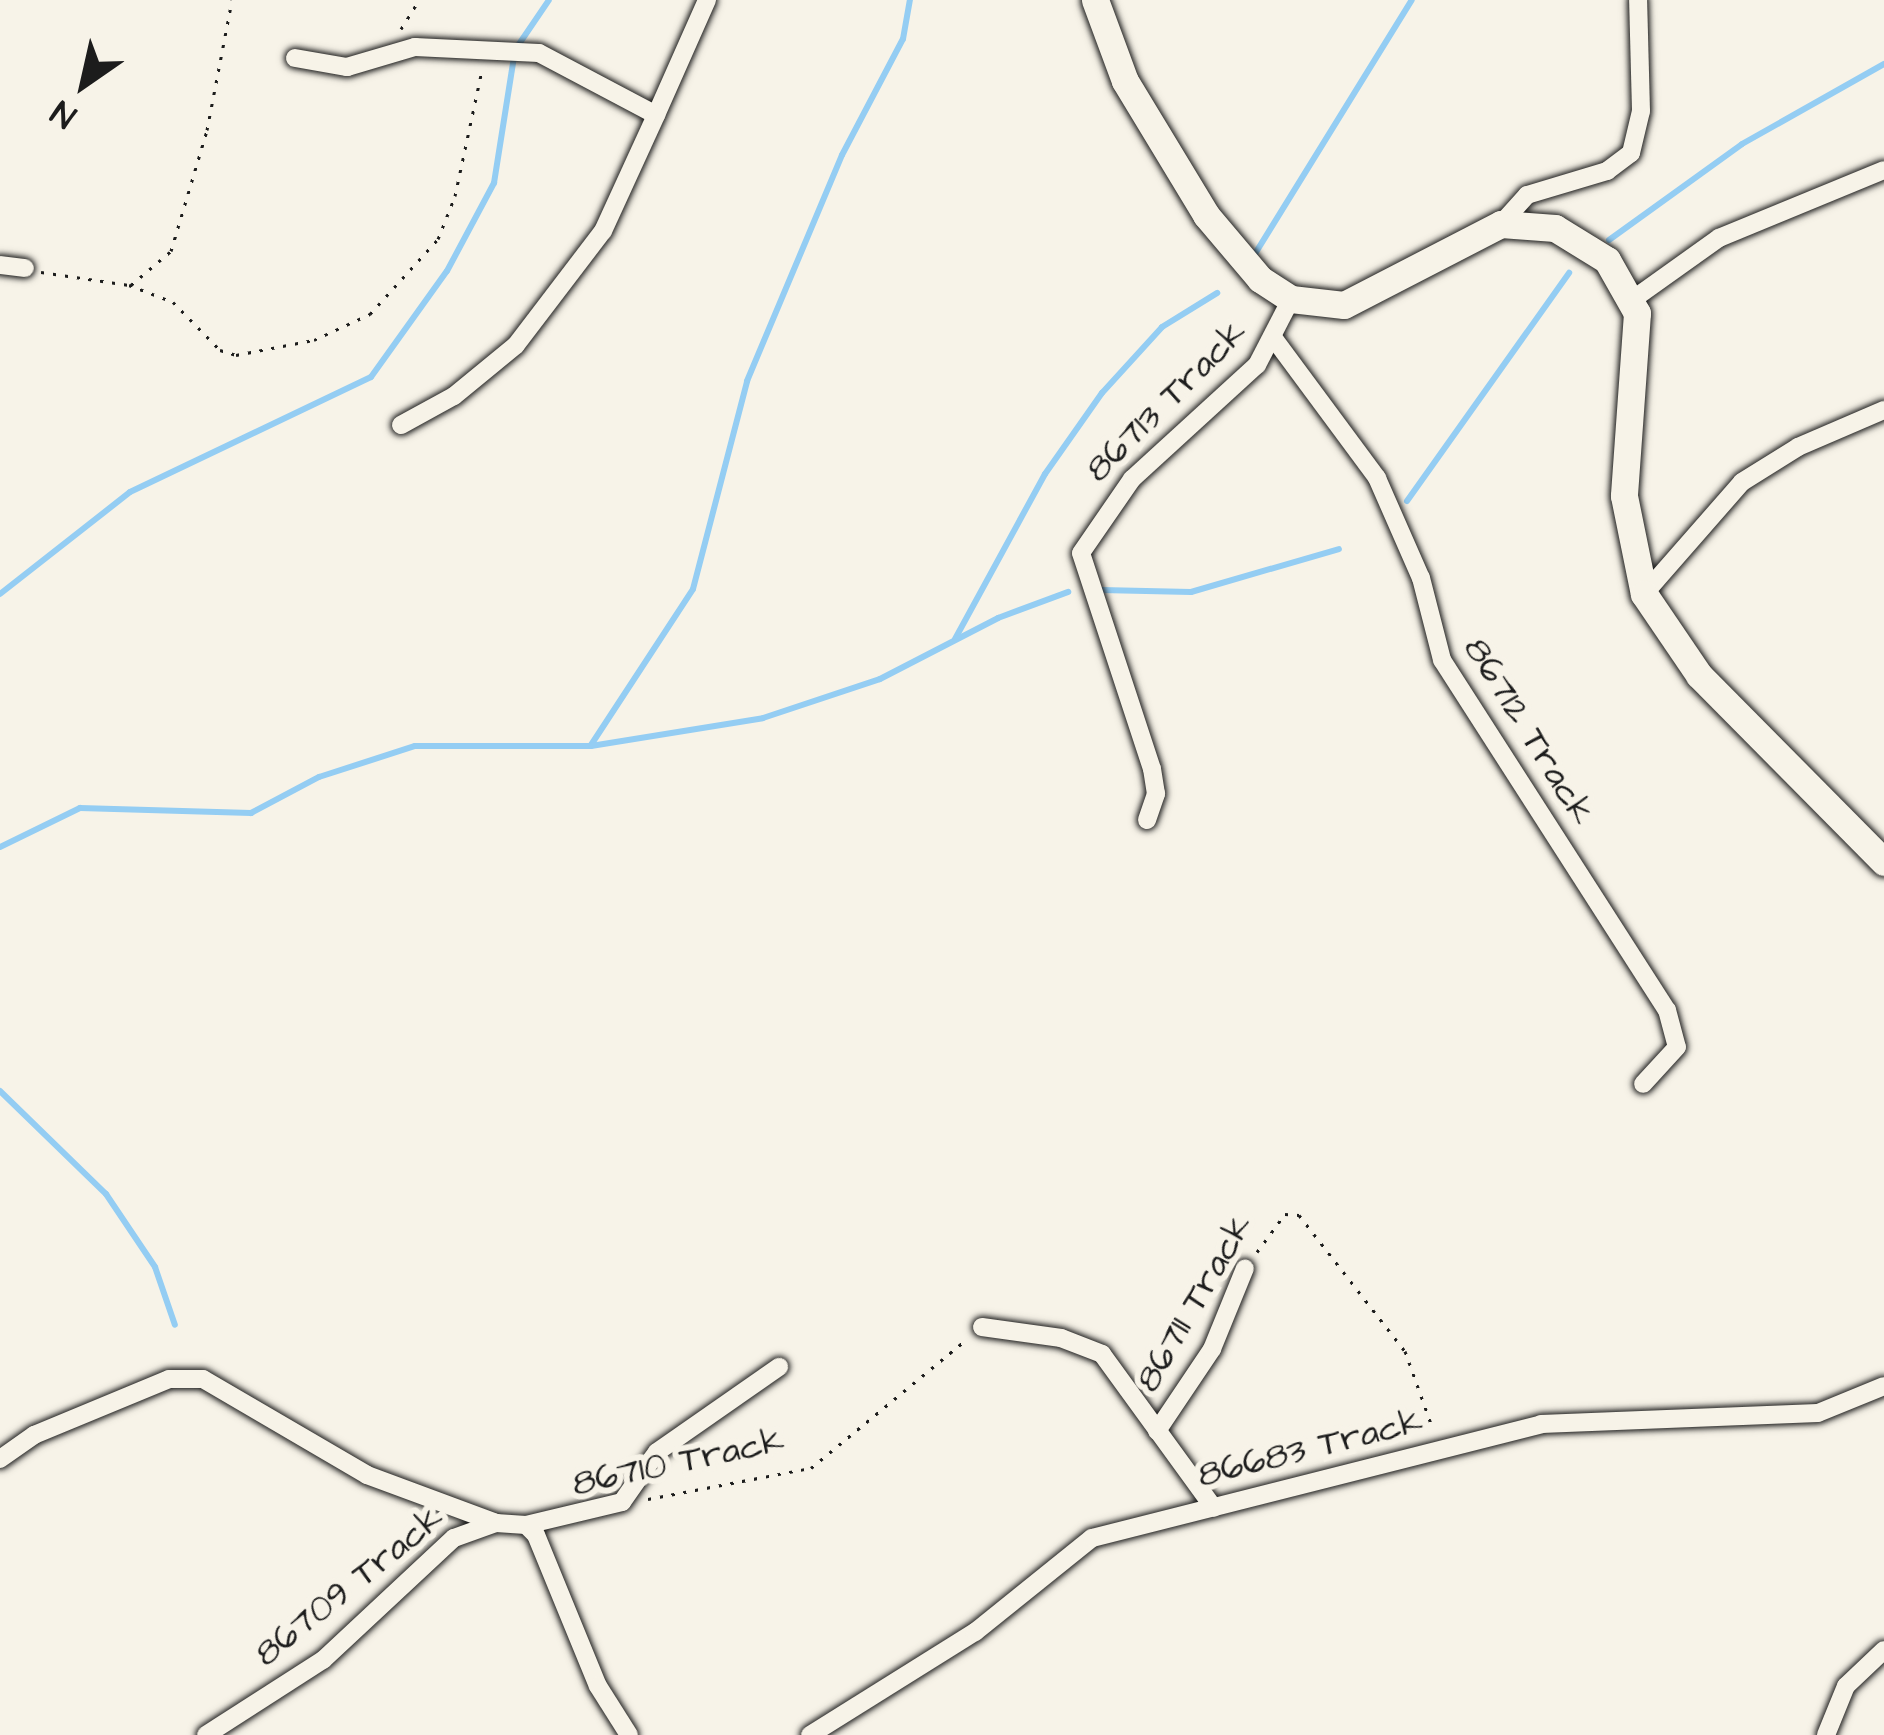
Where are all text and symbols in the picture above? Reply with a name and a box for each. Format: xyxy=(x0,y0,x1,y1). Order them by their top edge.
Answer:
north arrow xyxy=(24,24,144,144)
text: N xyxy=(42,89,85,139)
street label: 86713 Track xyxy=(1076,311,1256,491)
street label: 86712 Track xyxy=(1454,629,1604,833)
street label: 86711 Track xyxy=(1126,1207,1262,1399)
street label: 86683 Track xyxy=(1193,1399,1427,1497)
street label: 86710 Track xyxy=(568,1418,788,1506)
street label: 86709 Track xyxy=(246,1496,452,1676)

